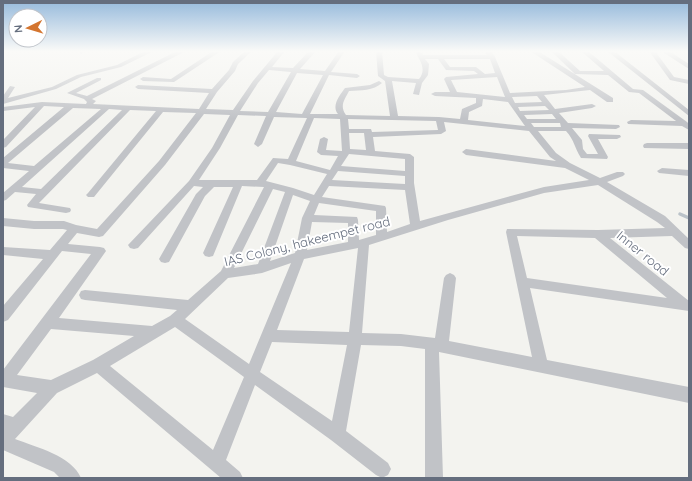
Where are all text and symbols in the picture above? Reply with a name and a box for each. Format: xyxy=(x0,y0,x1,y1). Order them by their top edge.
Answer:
north arrow xyxy=(8,8,48,48)
text: N xyxy=(11,24,25,34)
street label: IAS Colony, hakeempet road xyxy=(222,213,392,269)
street label: Inner road xyxy=(614,227,672,279)

